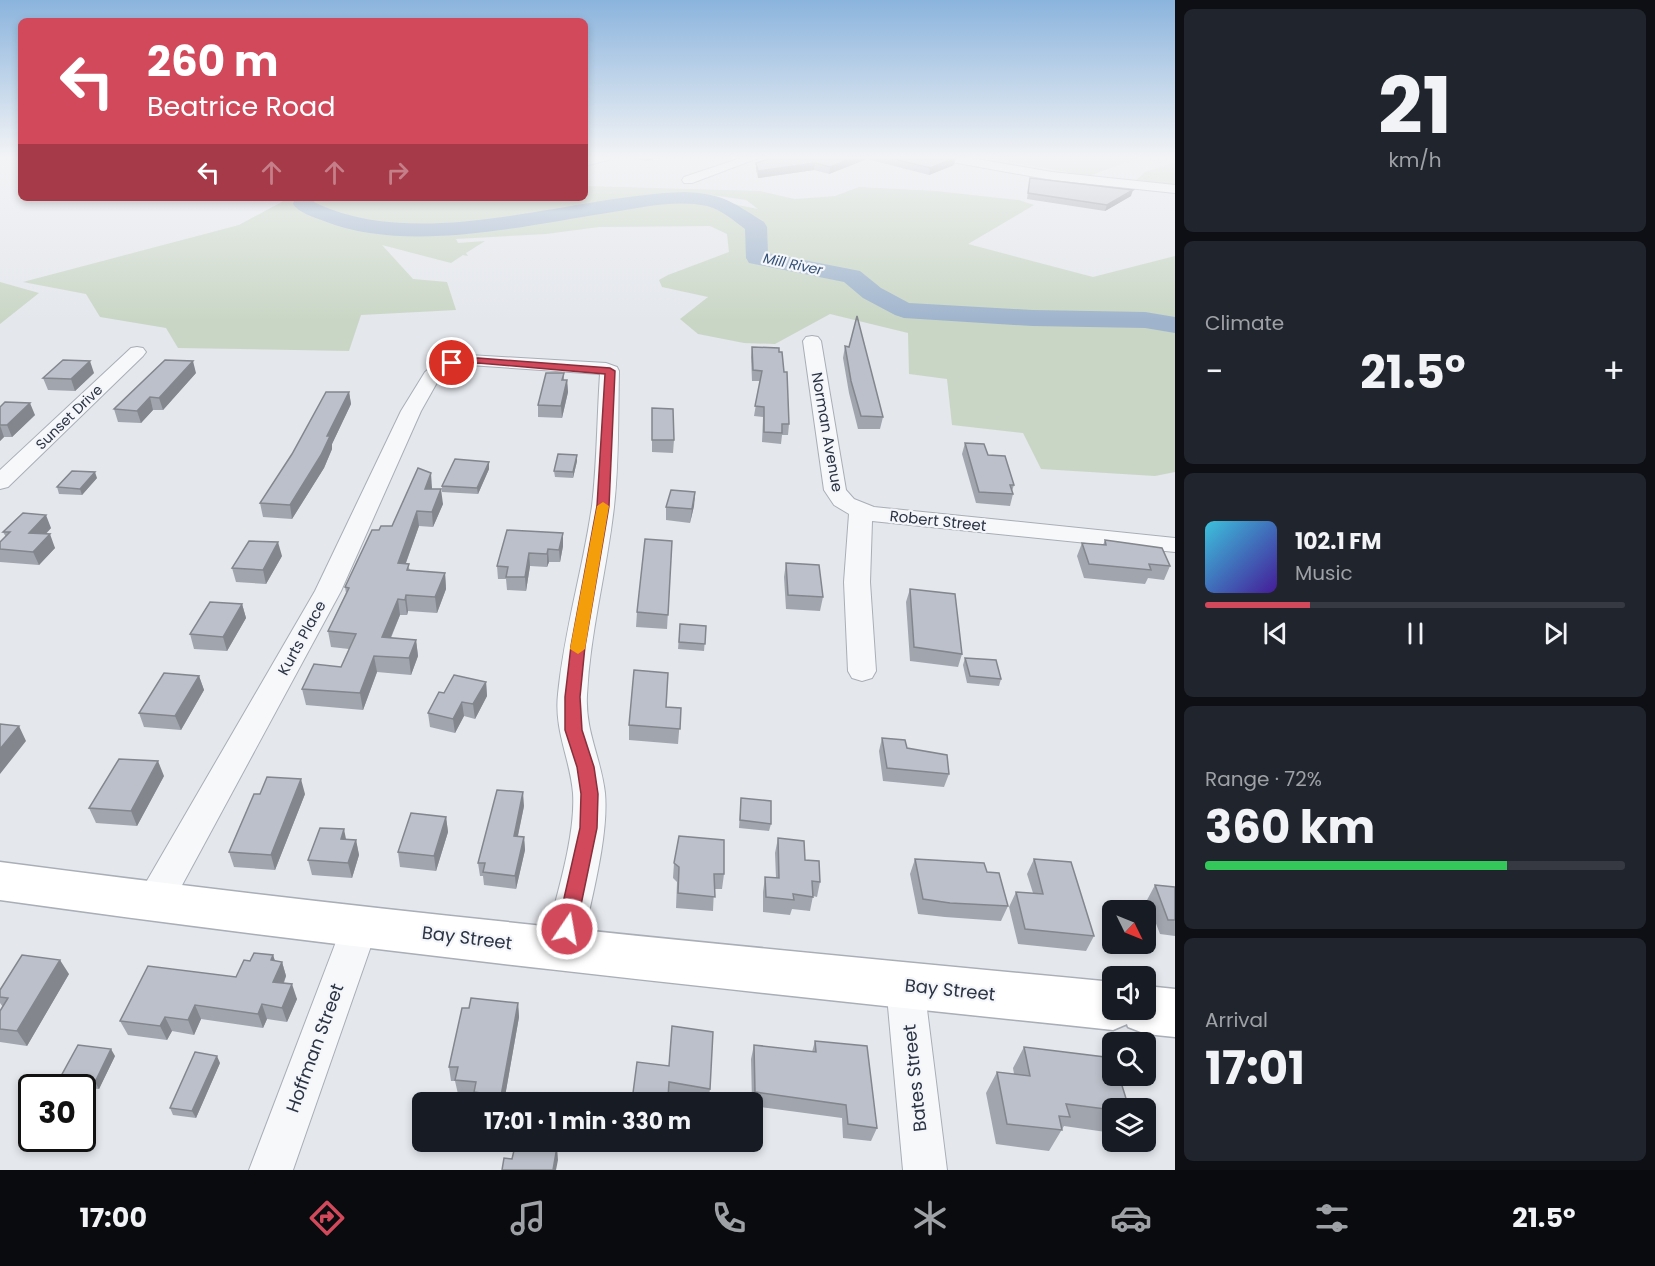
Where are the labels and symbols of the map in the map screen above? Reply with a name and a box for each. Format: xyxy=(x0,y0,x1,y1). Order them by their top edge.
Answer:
water label: Mill River xyxy=(761,248,825,280)
pin xyxy=(426,337,477,388)
street label: Norman Avenue xyxy=(807,370,848,493)
street label: Sunset Drive xyxy=(31,380,107,454)
street label: Robert Street xyxy=(889,505,987,536)
street label: Kurts Place xyxy=(272,597,331,679)
position arrow xyxy=(535,897,599,961)
north arrow xyxy=(1102,900,1156,954)
street label: Bay Street xyxy=(420,920,514,955)
street label: Bay Street xyxy=(904,972,997,1007)
street label: Hoffman Street xyxy=(280,980,349,1116)
street label: Bates Street xyxy=(896,1023,933,1133)
speed limit sign: 30 xyxy=(18,1074,96,1152)

